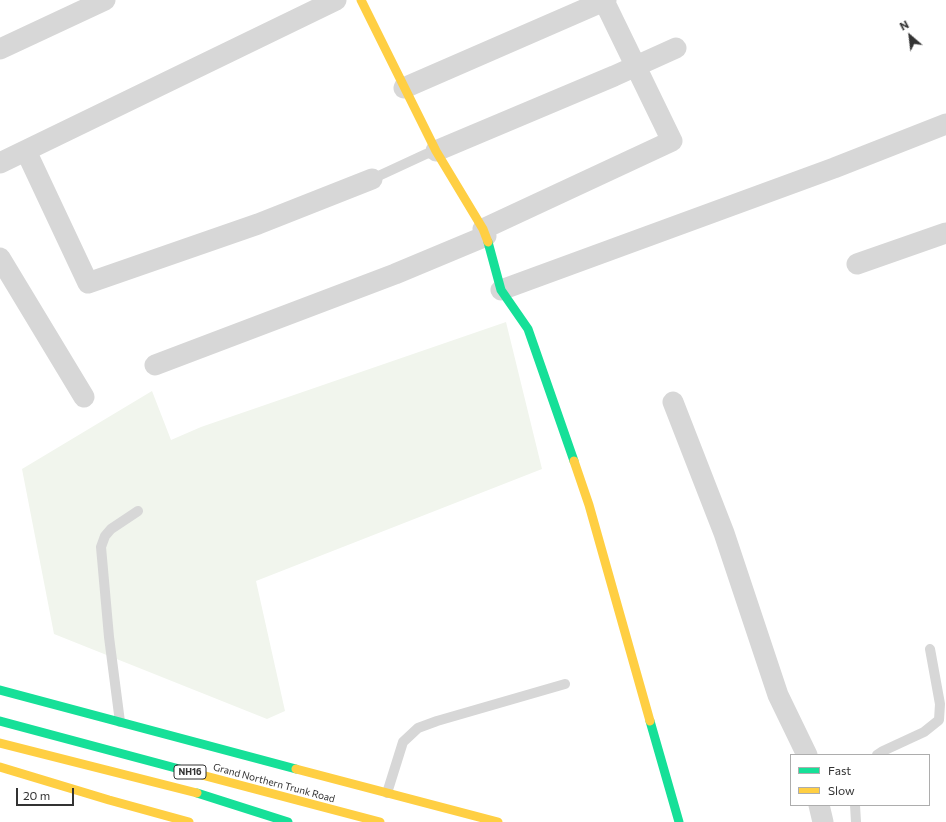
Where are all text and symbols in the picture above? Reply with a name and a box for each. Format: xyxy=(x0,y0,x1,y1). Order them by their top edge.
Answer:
north arrow xyxy=(890,16,930,56)
text: N xyxy=(897,17,911,33)
legend xyxy=(790,754,930,806)
street label: Grand Northern Trunk Road xyxy=(212,761,336,805)
text: Fast xyxy=(828,763,851,777)
road number: NH16 xyxy=(174,765,206,779)
scale bar xyxy=(18,780,76,806)
text: Slow xyxy=(828,783,855,797)
text: 20 m xyxy=(23,788,50,802)

